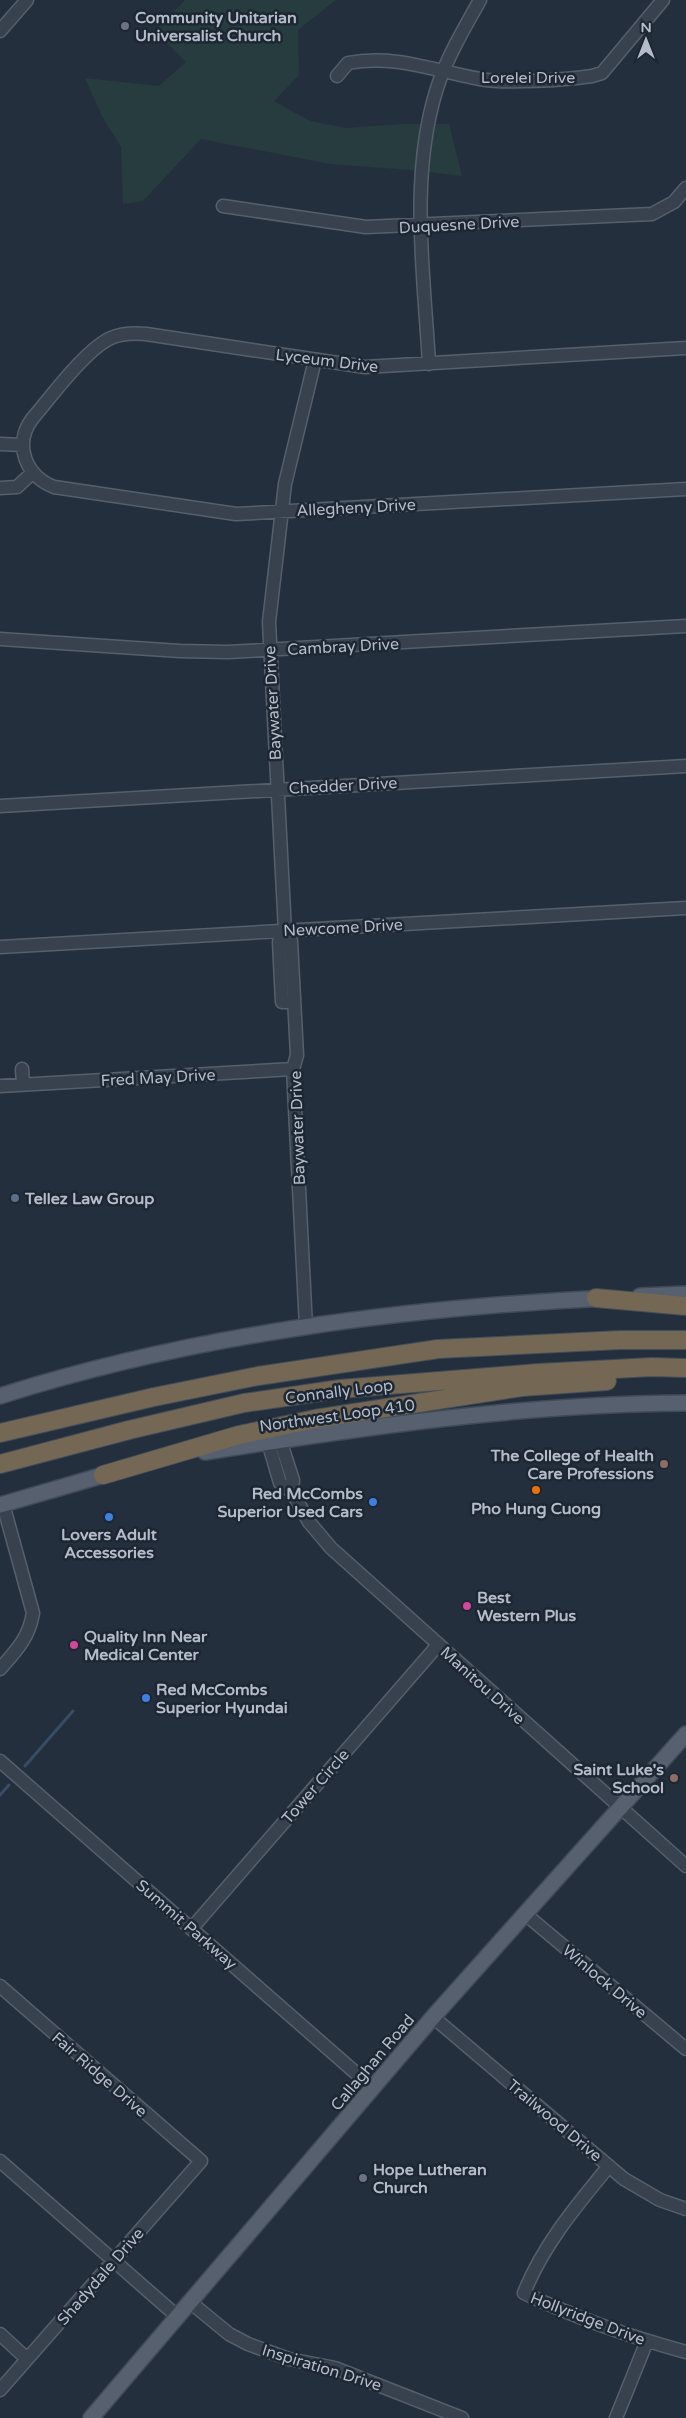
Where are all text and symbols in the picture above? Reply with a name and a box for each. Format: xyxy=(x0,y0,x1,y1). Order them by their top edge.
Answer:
place label: Community Unitarian Universalist Church xyxy=(135,8,297,46)
north arrow xyxy=(621,15,671,65)
text: N xyxy=(640,19,652,36)
marker: Community Unitarian Universalist Church xyxy=(119,20,131,32)
street label: Lorelei Drive xyxy=(481,68,575,88)
street label: Duquesne Drive xyxy=(398,212,520,238)
street label: Lyceum Drive xyxy=(274,345,379,377)
street label: Allegheny Drive xyxy=(296,495,416,521)
street label: Cambray Drive xyxy=(287,634,400,660)
street label: Baywater Drive xyxy=(260,645,286,761)
street label: Chedder Drive xyxy=(288,773,398,799)
street label: Newcome Drive xyxy=(283,915,403,941)
street label: Fred May Drive xyxy=(100,1065,216,1091)
street label: Baywater Drive xyxy=(286,1070,310,1186)
place label: Tellez Law Group xyxy=(24,1189,154,1209)
marker: Tellez Law Group xyxy=(9,1192,21,1204)
street label: Connally Loop xyxy=(284,1375,394,1409)
street label: Northwest Loop 410 xyxy=(258,1395,416,1437)
place label: The College of Health Care Professions xyxy=(490,1446,654,1484)
marker: The College of Health Care Professions xyxy=(658,1458,670,1470)
place label: Red McCombs Superior Used Cars xyxy=(217,1484,363,1522)
marker: Pho Hung Cuong xyxy=(530,1484,542,1496)
marker: Red McCombs Superior Used Cars xyxy=(367,1496,379,1508)
place label: Pho Hung Cuong xyxy=(471,1499,601,1519)
marker: Lovers Adult Accessories xyxy=(103,1511,115,1523)
place label: Lovers Adult Accessories xyxy=(61,1525,158,1563)
place label: Best Western Plus xyxy=(477,1588,577,1626)
marker: Best Western Plus xyxy=(461,1600,473,1612)
place label: Quality Inn Near Medical Center xyxy=(84,1627,208,1665)
marker: Quality Inn Near Medical Center xyxy=(68,1639,80,1651)
street label: Manitou Drive xyxy=(436,1642,529,1729)
place label: Red McCombs Superior Hyundai xyxy=(156,1680,288,1718)
marker: Red McCombs Superior Hyundai xyxy=(140,1692,152,1704)
street label: Tower Circle xyxy=(278,1745,354,1828)
place label: Saint Luke's School xyxy=(574,1760,664,1798)
marker: Saint Luke's School xyxy=(668,1772,680,1784)
street label: Summit Parkway xyxy=(132,1875,241,1974)
street label: Winlock Drive xyxy=(558,1941,651,2023)
street label: Callaghan Road xyxy=(327,2010,419,2115)
street label: Fair Ridge Drive xyxy=(48,2028,151,2122)
street label: Trailwood Drive xyxy=(503,2075,606,2166)
place label: Hope Lutheran Church xyxy=(373,2160,487,2198)
marker: Hope Lutheran Church xyxy=(357,2172,369,2184)
street label: Shadydale Drive xyxy=(53,2224,149,2330)
street label: Hollyridge Drive xyxy=(528,2288,648,2350)
street label: Inspiration Drive xyxy=(260,2340,384,2396)

